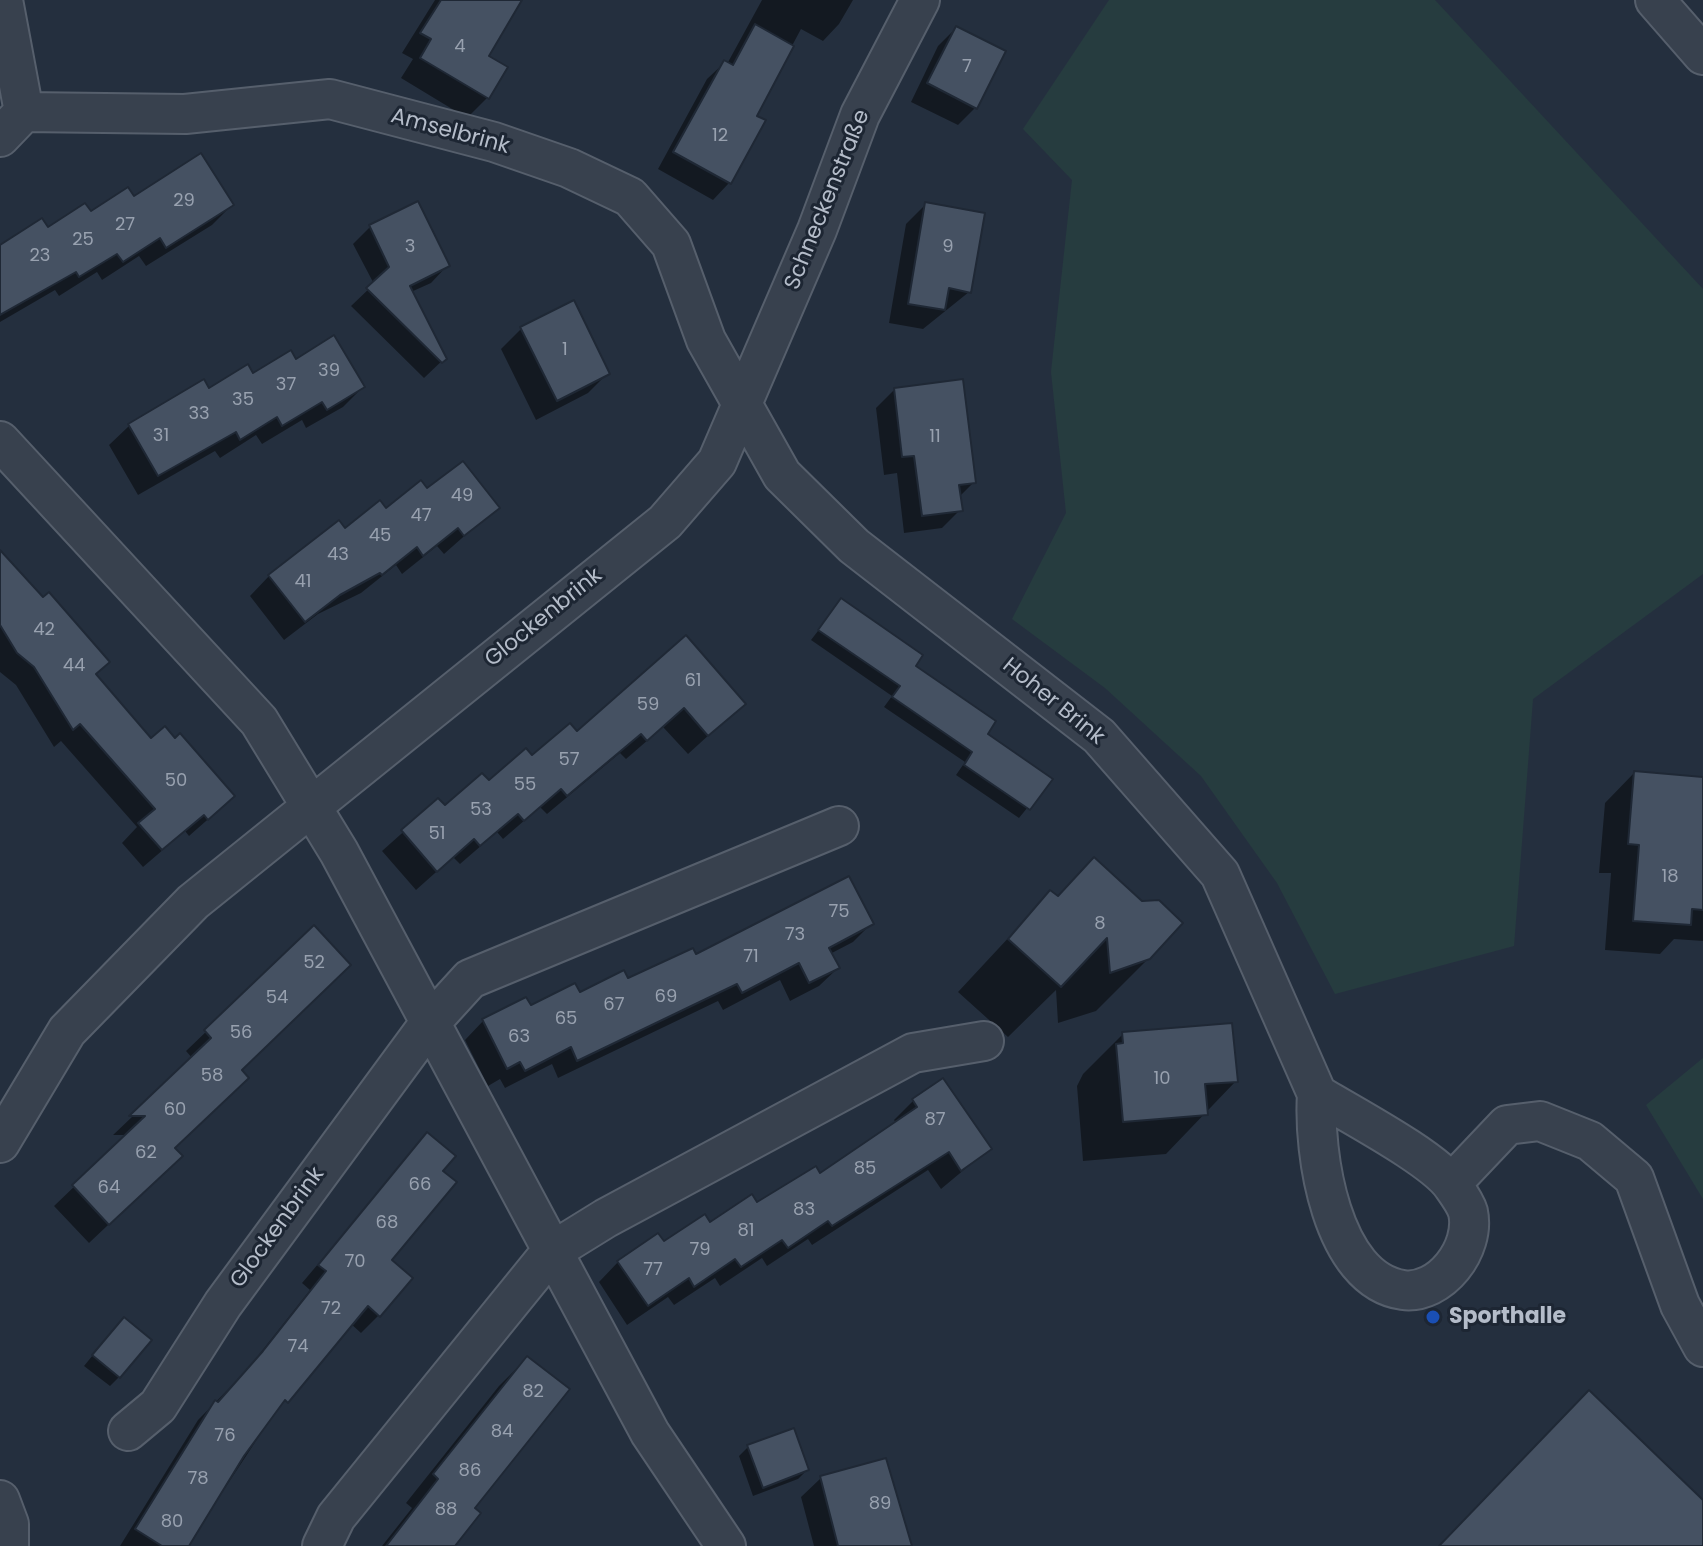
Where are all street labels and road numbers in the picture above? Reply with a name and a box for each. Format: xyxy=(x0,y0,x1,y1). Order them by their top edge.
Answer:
street label: Amselbrink xyxy=(388,103,512,161)
street label: Schneckenstraße xyxy=(780,106,876,294)
street label: Glockenbrink xyxy=(480,563,608,673)
street label: Hoher Brink xyxy=(997,653,1109,751)
street label: Glockenbrink xyxy=(225,1162,331,1294)

